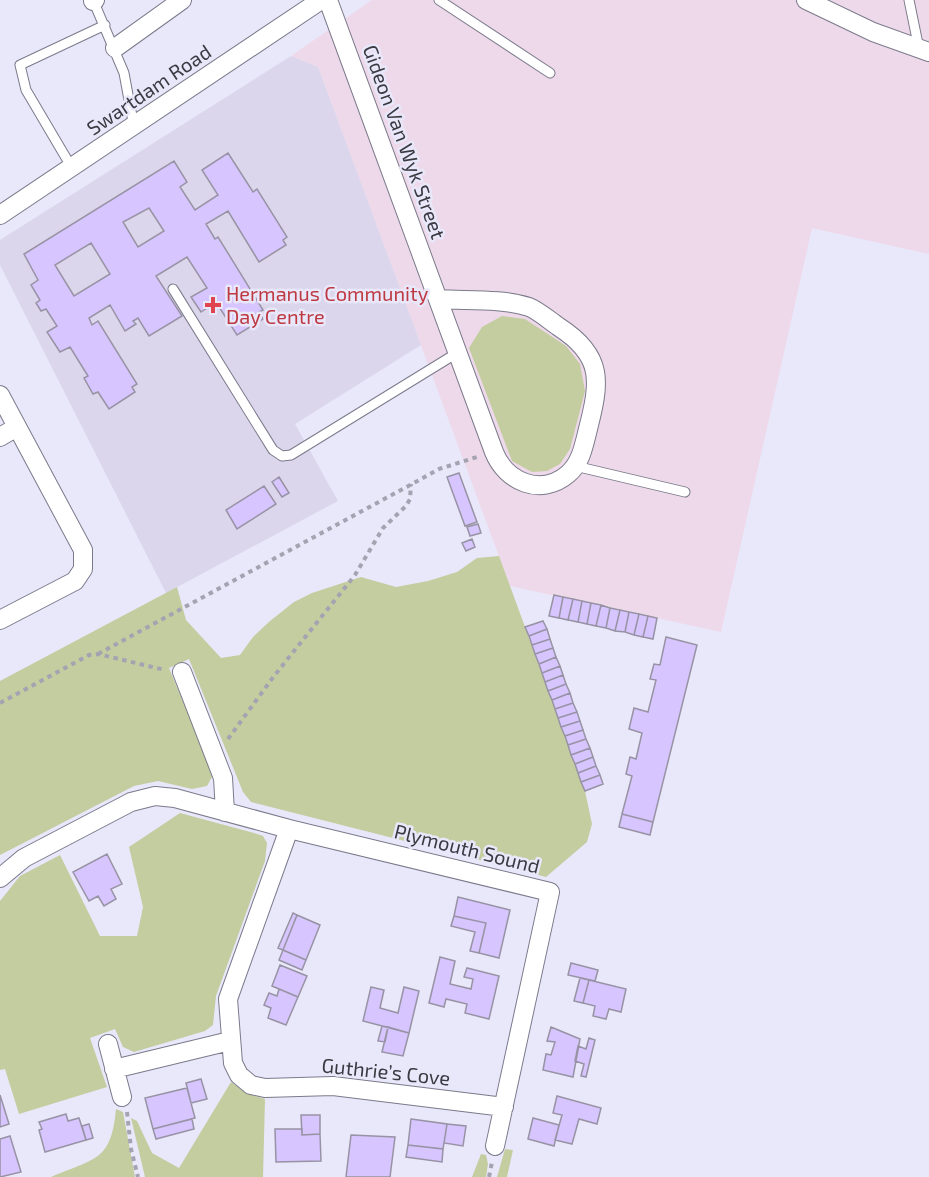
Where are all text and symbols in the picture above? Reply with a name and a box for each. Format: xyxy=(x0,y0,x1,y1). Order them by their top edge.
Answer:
street label: Swartdam Road xyxy=(82,39,215,140)
street label: Gideon Van Wyk Street xyxy=(359,41,451,242)
place label: Hermanus Community Day Centre xyxy=(226,281,429,328)
marker: Hermanus Community Day Centre xyxy=(204,296,222,314)
street label: Plymouth Sound xyxy=(392,818,542,878)
street label: Guthrie’s Cove xyxy=(321,1052,452,1090)

